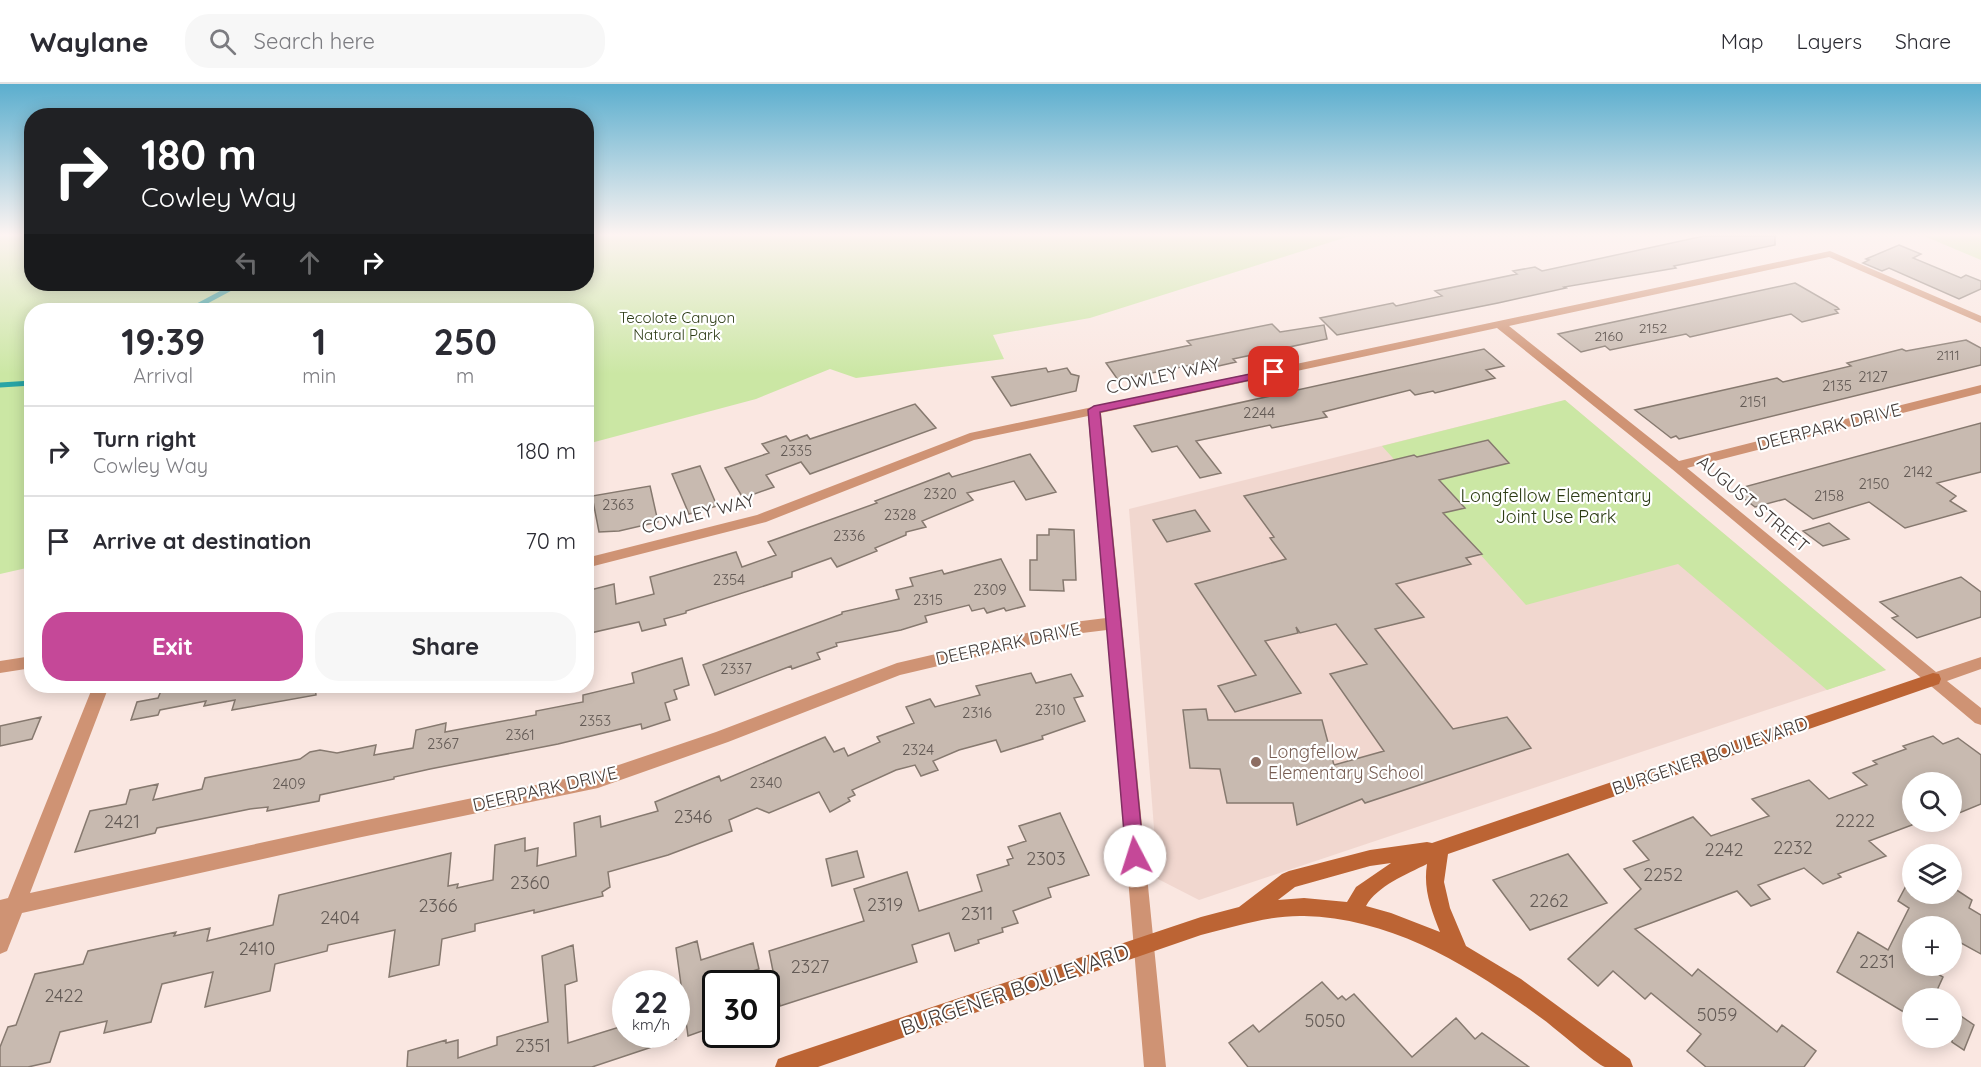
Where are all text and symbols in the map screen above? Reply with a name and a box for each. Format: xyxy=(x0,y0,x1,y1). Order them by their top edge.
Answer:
search box xyxy=(185,14,605,68)
text: Waylane xyxy=(30,24,149,59)
icon: search xyxy=(206,25,239,58)
text: Search here xyxy=(254,27,375,55)
text: Map xyxy=(1721,28,1764,54)
text: Layers xyxy=(1797,28,1862,54)
text: Share xyxy=(1895,28,1951,54)
text: 180 m xyxy=(141,128,257,181)
icon: right xyxy=(42,132,120,210)
text: Cowley Way xyxy=(141,180,297,214)
icon: left xyxy=(230,246,263,279)
icon: ahead xyxy=(293,246,326,279)
icon: right xyxy=(356,246,389,279)
park label: Tecolote Canyon Natural Park xyxy=(619,308,735,344)
text: 19:39 xyxy=(121,319,205,364)
text: 1 xyxy=(312,319,326,364)
text: 250 xyxy=(434,319,497,364)
house number: 2152 xyxy=(1639,319,1667,337)
house number: 2160 xyxy=(1595,327,1623,345)
pin xyxy=(1248,346,1299,397)
house number: 2111 xyxy=(1936,346,1960,364)
street label: COWLEY WAY xyxy=(1104,352,1222,399)
icon: arrive xyxy=(1257,355,1290,388)
text: Arrival xyxy=(133,363,193,388)
text: min xyxy=(302,363,336,388)
text: m xyxy=(456,363,474,388)
house number: 2127 xyxy=(1858,367,1888,386)
house number: 2135 xyxy=(1822,376,1852,395)
house number: 2151 xyxy=(1739,392,1767,411)
street label: DEERPARK DRIVE xyxy=(1754,397,1903,456)
house number: 2244 xyxy=(1243,403,1275,422)
text: Turn right xyxy=(93,425,197,453)
icon: right xyxy=(42,435,75,468)
text: 180 m xyxy=(517,437,576,465)
house number: 2335 xyxy=(780,441,812,460)
street label: AUGUST STREET xyxy=(1692,450,1814,557)
text: Cowley Way xyxy=(93,453,208,478)
house number: 2142 xyxy=(1903,462,1933,481)
house number: 2150 xyxy=(1859,474,1890,493)
house number: 2320 xyxy=(923,484,957,503)
park label: Longfellow Elementary Joint Use Park xyxy=(1461,484,1652,528)
house number: 2158 xyxy=(1814,486,1844,505)
street label: COWLEY WAY xyxy=(639,488,757,539)
house number: 2363 xyxy=(602,495,634,514)
house number: 2328 xyxy=(884,505,916,524)
icon: arrive xyxy=(42,525,75,558)
house number: 2336 xyxy=(833,526,865,545)
text: Arrive at destination xyxy=(93,527,311,555)
text: 70 m xyxy=(526,527,576,555)
house number: 2354 xyxy=(713,570,745,589)
house number: 2309 xyxy=(973,580,1007,599)
house number: 2315 xyxy=(913,590,943,609)
button: Exit xyxy=(42,612,303,681)
button: Share xyxy=(315,612,576,681)
street label: DEERPARK DRIVE xyxy=(933,617,1083,670)
house number: 2337 xyxy=(720,659,752,678)
house number: 2310 xyxy=(1035,700,1065,719)
house number: 2316 xyxy=(962,703,992,722)
house number: 2353 xyxy=(579,711,611,730)
street label: BURGENER BOULEVARD xyxy=(1609,711,1811,800)
house number: 2361 xyxy=(505,725,535,744)
house number: 2367 xyxy=(427,734,459,753)
house number: 2324 xyxy=(902,740,934,759)
place label: Longfellow Elementary School xyxy=(1268,740,1424,784)
marker: Longfellow Elementary School xyxy=(1249,755,1263,769)
street label: DEERPARK DRIVE xyxy=(470,761,620,816)
map controls xyxy=(1902,772,1962,1048)
button: search xyxy=(1902,772,1962,832)
house number: 2340 xyxy=(749,773,783,792)
house number: 2409 xyxy=(272,774,306,793)
house number: 2346 xyxy=(674,805,713,828)
house number: 2222 xyxy=(1835,809,1875,832)
house number: 2421 xyxy=(104,810,140,833)
position arrow xyxy=(1103,824,1167,888)
house number: 2232 xyxy=(1773,836,1813,859)
house number: 2242 xyxy=(1704,838,1744,861)
button: layers xyxy=(1902,844,1962,904)
house number: 2303 xyxy=(1026,847,1066,870)
house number: 2252 xyxy=(1643,863,1683,886)
house number: 2360 xyxy=(510,871,550,894)
house number: 2262 xyxy=(1529,889,1569,912)
house number: 2319 xyxy=(867,893,903,916)
house number: 2366 xyxy=(419,894,458,917)
house number: 2311 xyxy=(961,902,993,925)
house number: 2404 xyxy=(320,906,360,929)
button: + xyxy=(1902,916,1962,976)
house number: 2410 xyxy=(239,937,275,960)
street label: BURGENER BOULEVARD xyxy=(897,938,1132,1040)
house number: 2231 xyxy=(1859,950,1895,973)
house number: 2327 xyxy=(791,955,829,978)
speed limit sign: 30 xyxy=(702,970,780,1048)
text: 22 xyxy=(634,983,668,1021)
house number: 2422 xyxy=(44,984,84,1007)
button: − xyxy=(1902,988,1962,1048)
house number: 5059 xyxy=(1697,1003,1737,1026)
house number: 5050 xyxy=(1304,1009,1346,1032)
text: km/h xyxy=(632,1015,670,1034)
house number: 2351 xyxy=(515,1034,551,1057)

